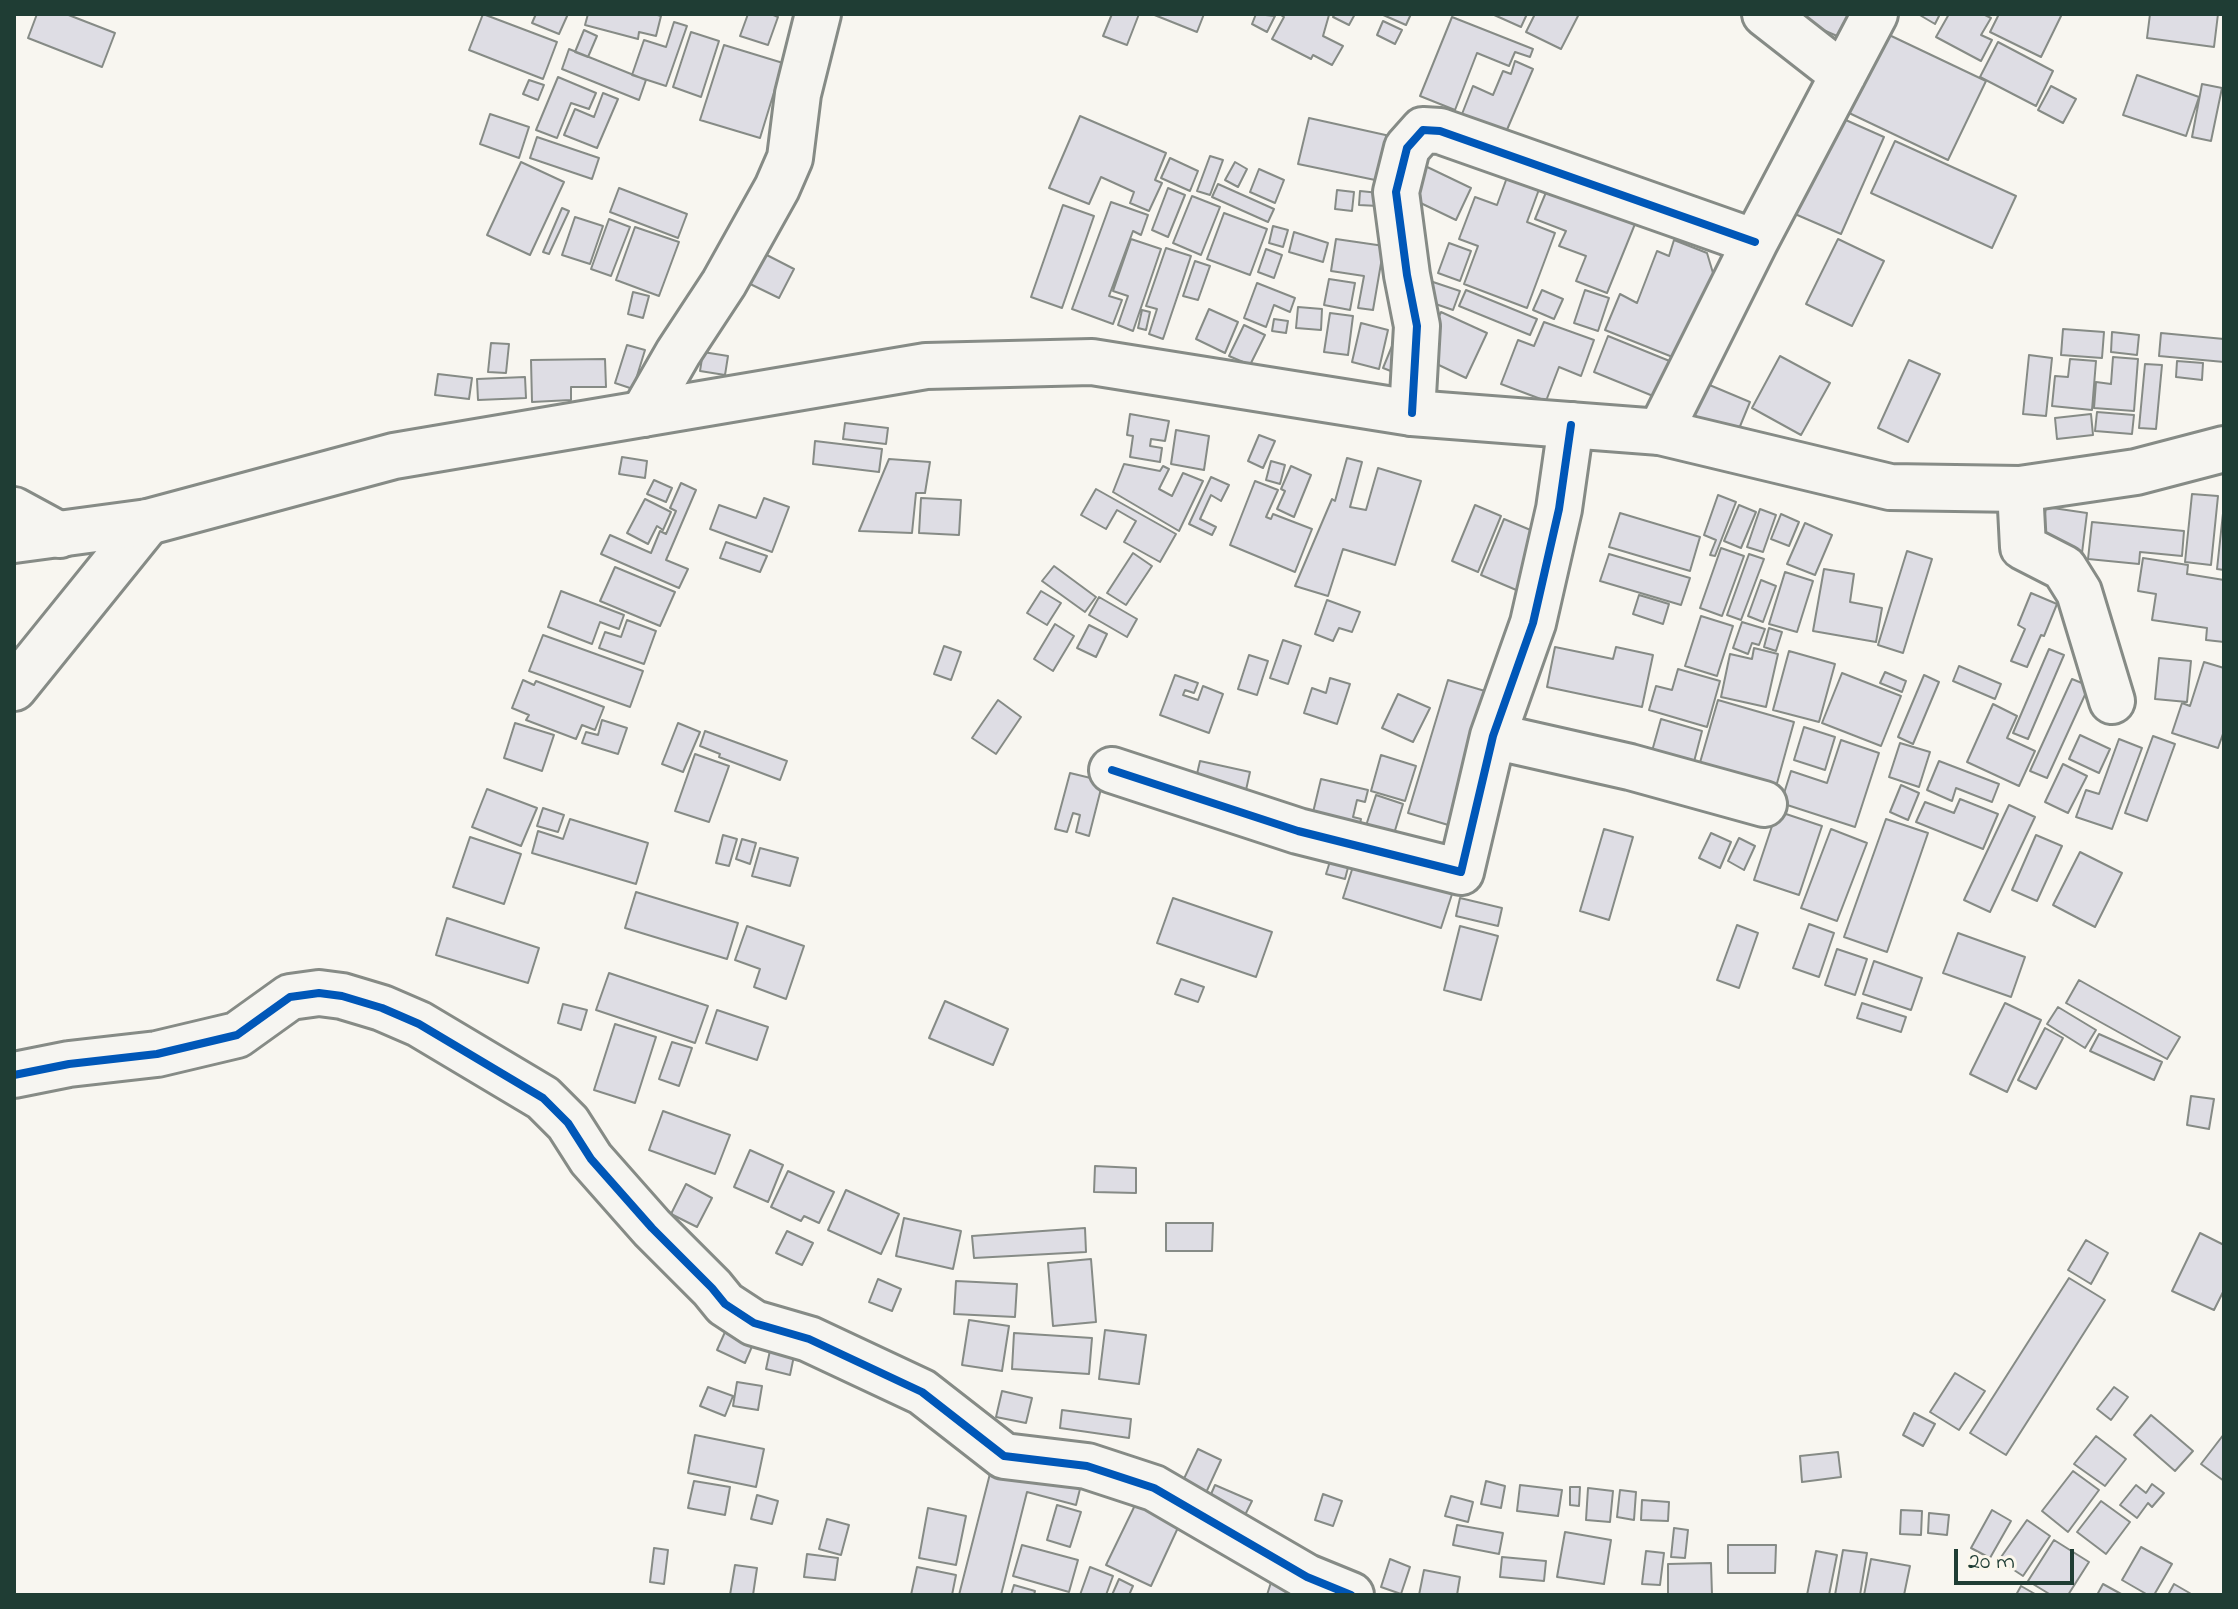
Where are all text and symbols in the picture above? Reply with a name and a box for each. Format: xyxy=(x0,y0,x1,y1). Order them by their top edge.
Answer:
scale bar xyxy=(1958,1533,2078,1583)
text: 20 m xyxy=(1968,1545,2015,1580)

